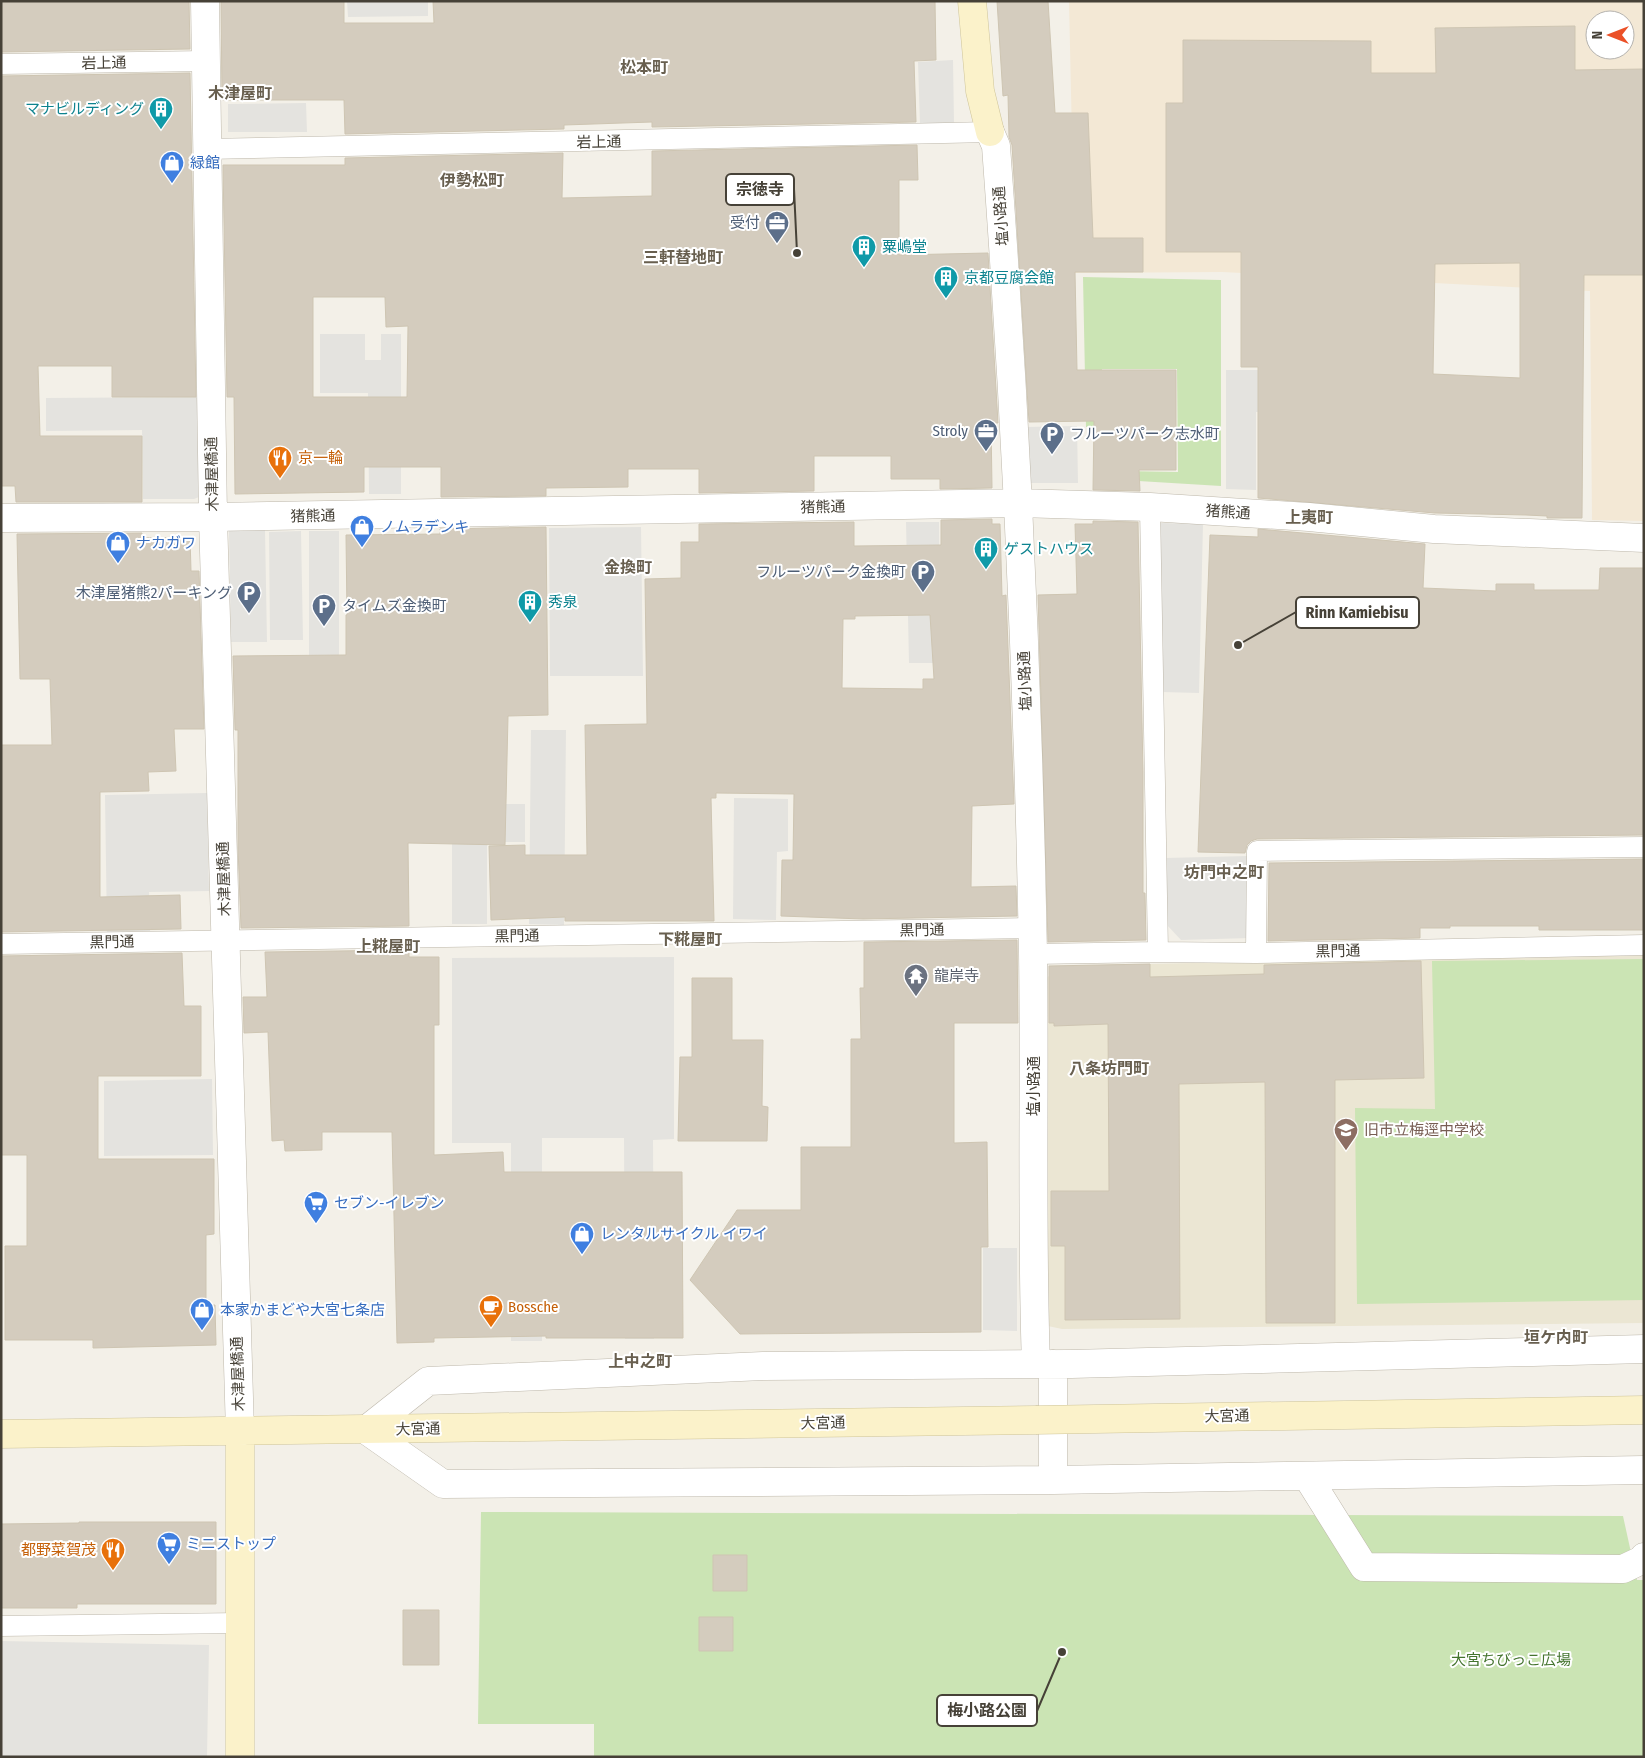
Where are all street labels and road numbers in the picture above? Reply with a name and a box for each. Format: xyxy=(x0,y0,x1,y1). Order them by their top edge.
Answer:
street label: 岩上通 xyxy=(81,54,127,72)
street label: 岩上通 xyxy=(576,133,622,151)
street label: 塩小路通 xyxy=(990,185,1012,247)
street label: 木津屋橋通 xyxy=(202,436,222,512)
street label: 猪熊通 xyxy=(800,498,846,516)
street label: 猪熊通 xyxy=(1205,501,1251,523)
street label: 猪熊通 xyxy=(290,507,336,525)
street label: 塩小路通 xyxy=(1015,651,1035,711)
street label: 木津屋橋通 xyxy=(214,841,234,917)
street label: 黒門通 xyxy=(899,921,945,939)
street label: 黒門通 xyxy=(494,927,540,945)
street label: 黒門通 xyxy=(89,933,135,951)
street label: 黒門通 xyxy=(1315,942,1361,960)
street label: 塩小路通 xyxy=(1025,1056,1043,1116)
street label: 木津屋橋通 xyxy=(228,1336,248,1412)
street label: 大宮通 xyxy=(1204,1407,1250,1425)
street label: 大宮通 xyxy=(800,1414,846,1432)
street label: 大宮通 xyxy=(395,1420,441,1438)

